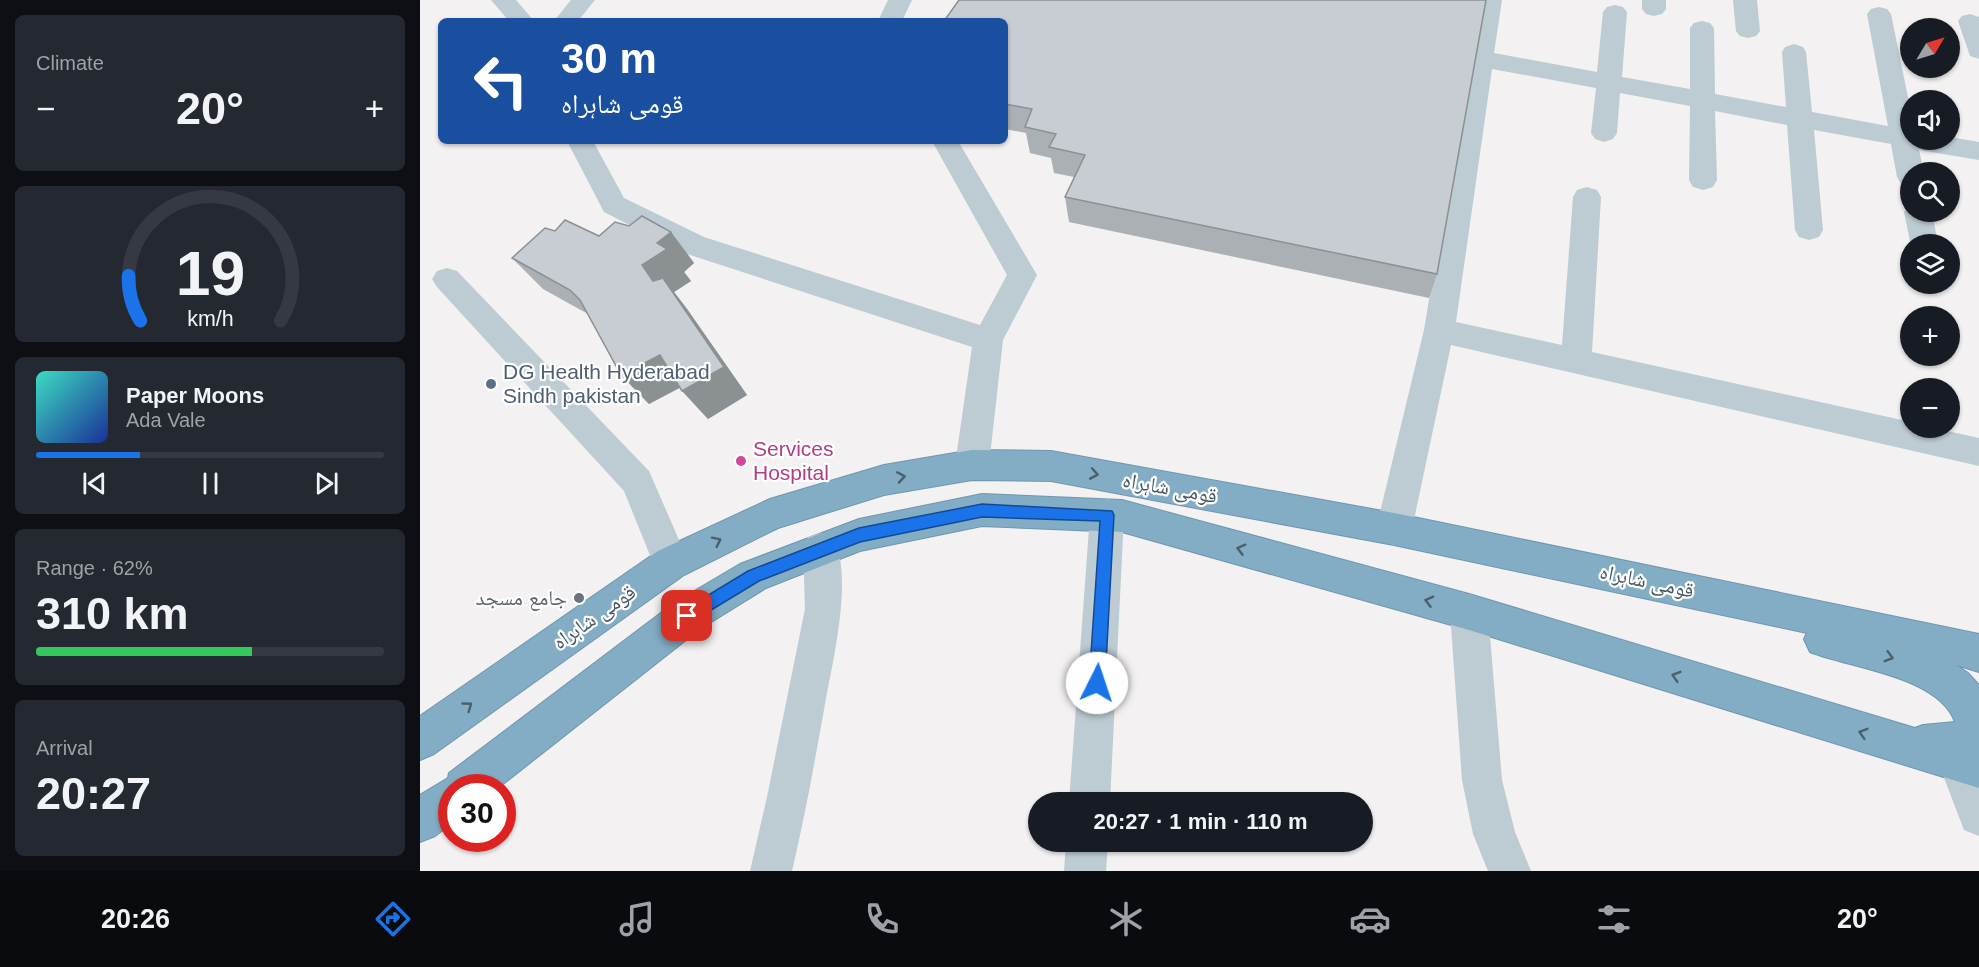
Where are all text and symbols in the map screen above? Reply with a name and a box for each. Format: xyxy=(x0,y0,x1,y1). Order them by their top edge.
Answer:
north arrow xyxy=(1900,18,1960,78)
map controls xyxy=(1900,18,1960,438)
text: 30 m xyxy=(561,35,657,82)
icon: left xyxy=(462,42,540,120)
text: Climate xyxy=(36,52,104,74)
text: 20° xyxy=(176,83,244,134)
text: قومی شاہراہ xyxy=(561,89,684,119)
text: − xyxy=(36,90,55,127)
text: + xyxy=(365,90,384,127)
button: sound xyxy=(1900,90,1960,150)
button: search xyxy=(1900,162,1960,222)
button: layers xyxy=(1900,234,1960,294)
text: 19 xyxy=(175,239,245,308)
button: + xyxy=(1900,306,1960,366)
text: km/h xyxy=(187,308,233,332)
place label: DG Health Hyderabad Sindh pakistan xyxy=(503,360,710,407)
marker: DG Health Hyderabad Sindh pakistan xyxy=(484,377,498,391)
button: − xyxy=(1900,378,1960,438)
text: Paper Moons xyxy=(126,383,264,408)
text: Ada Vale xyxy=(126,409,206,431)
place label: Services Hospital xyxy=(753,437,834,484)
marker: Services Hospital xyxy=(734,454,748,468)
icon: previous xyxy=(78,467,111,500)
icon: pause xyxy=(194,467,227,500)
icon: next xyxy=(310,467,343,500)
one-way arrow xyxy=(1088,467,1098,480)
street label: قومی شاہراہ xyxy=(1121,468,1219,509)
one-way arrow xyxy=(895,471,905,484)
one-way arrow xyxy=(711,536,722,548)
one-way arrow xyxy=(1236,544,1247,556)
text: Range · 62% xyxy=(36,557,153,579)
street label: قومی شاہراہ xyxy=(1598,559,1696,604)
street label: قومی شاہراہ xyxy=(548,580,641,655)
place label: جامع مسجد xyxy=(475,586,567,611)
text: 310 km xyxy=(36,588,189,639)
pin xyxy=(661,590,712,641)
marker: جامع مسجد xyxy=(572,591,586,605)
one-way arrow xyxy=(1424,596,1435,608)
icon: arrive xyxy=(670,599,703,632)
one-way arrow xyxy=(1883,650,1894,662)
position arrow xyxy=(1065,651,1129,715)
one-way arrow xyxy=(1671,671,1682,683)
one-way arrow xyxy=(461,703,472,714)
one-way arrow xyxy=(1858,728,1868,740)
text: Arrival xyxy=(36,737,93,759)
text: 20:27 xyxy=(36,768,151,819)
speed limit sign: 30 xyxy=(438,774,516,852)
text: 20:27 · 1 min · 110 m xyxy=(1094,809,1308,834)
icon: directions xyxy=(372,898,414,940)
icon: music xyxy=(616,898,658,940)
icon: phone xyxy=(861,898,903,940)
icon: climate xyxy=(1105,898,1147,940)
icon: car xyxy=(1349,898,1391,940)
icon: filters xyxy=(1593,898,1635,940)
text: 20:26 xyxy=(101,904,170,934)
text: 20° xyxy=(1837,904,1878,934)

